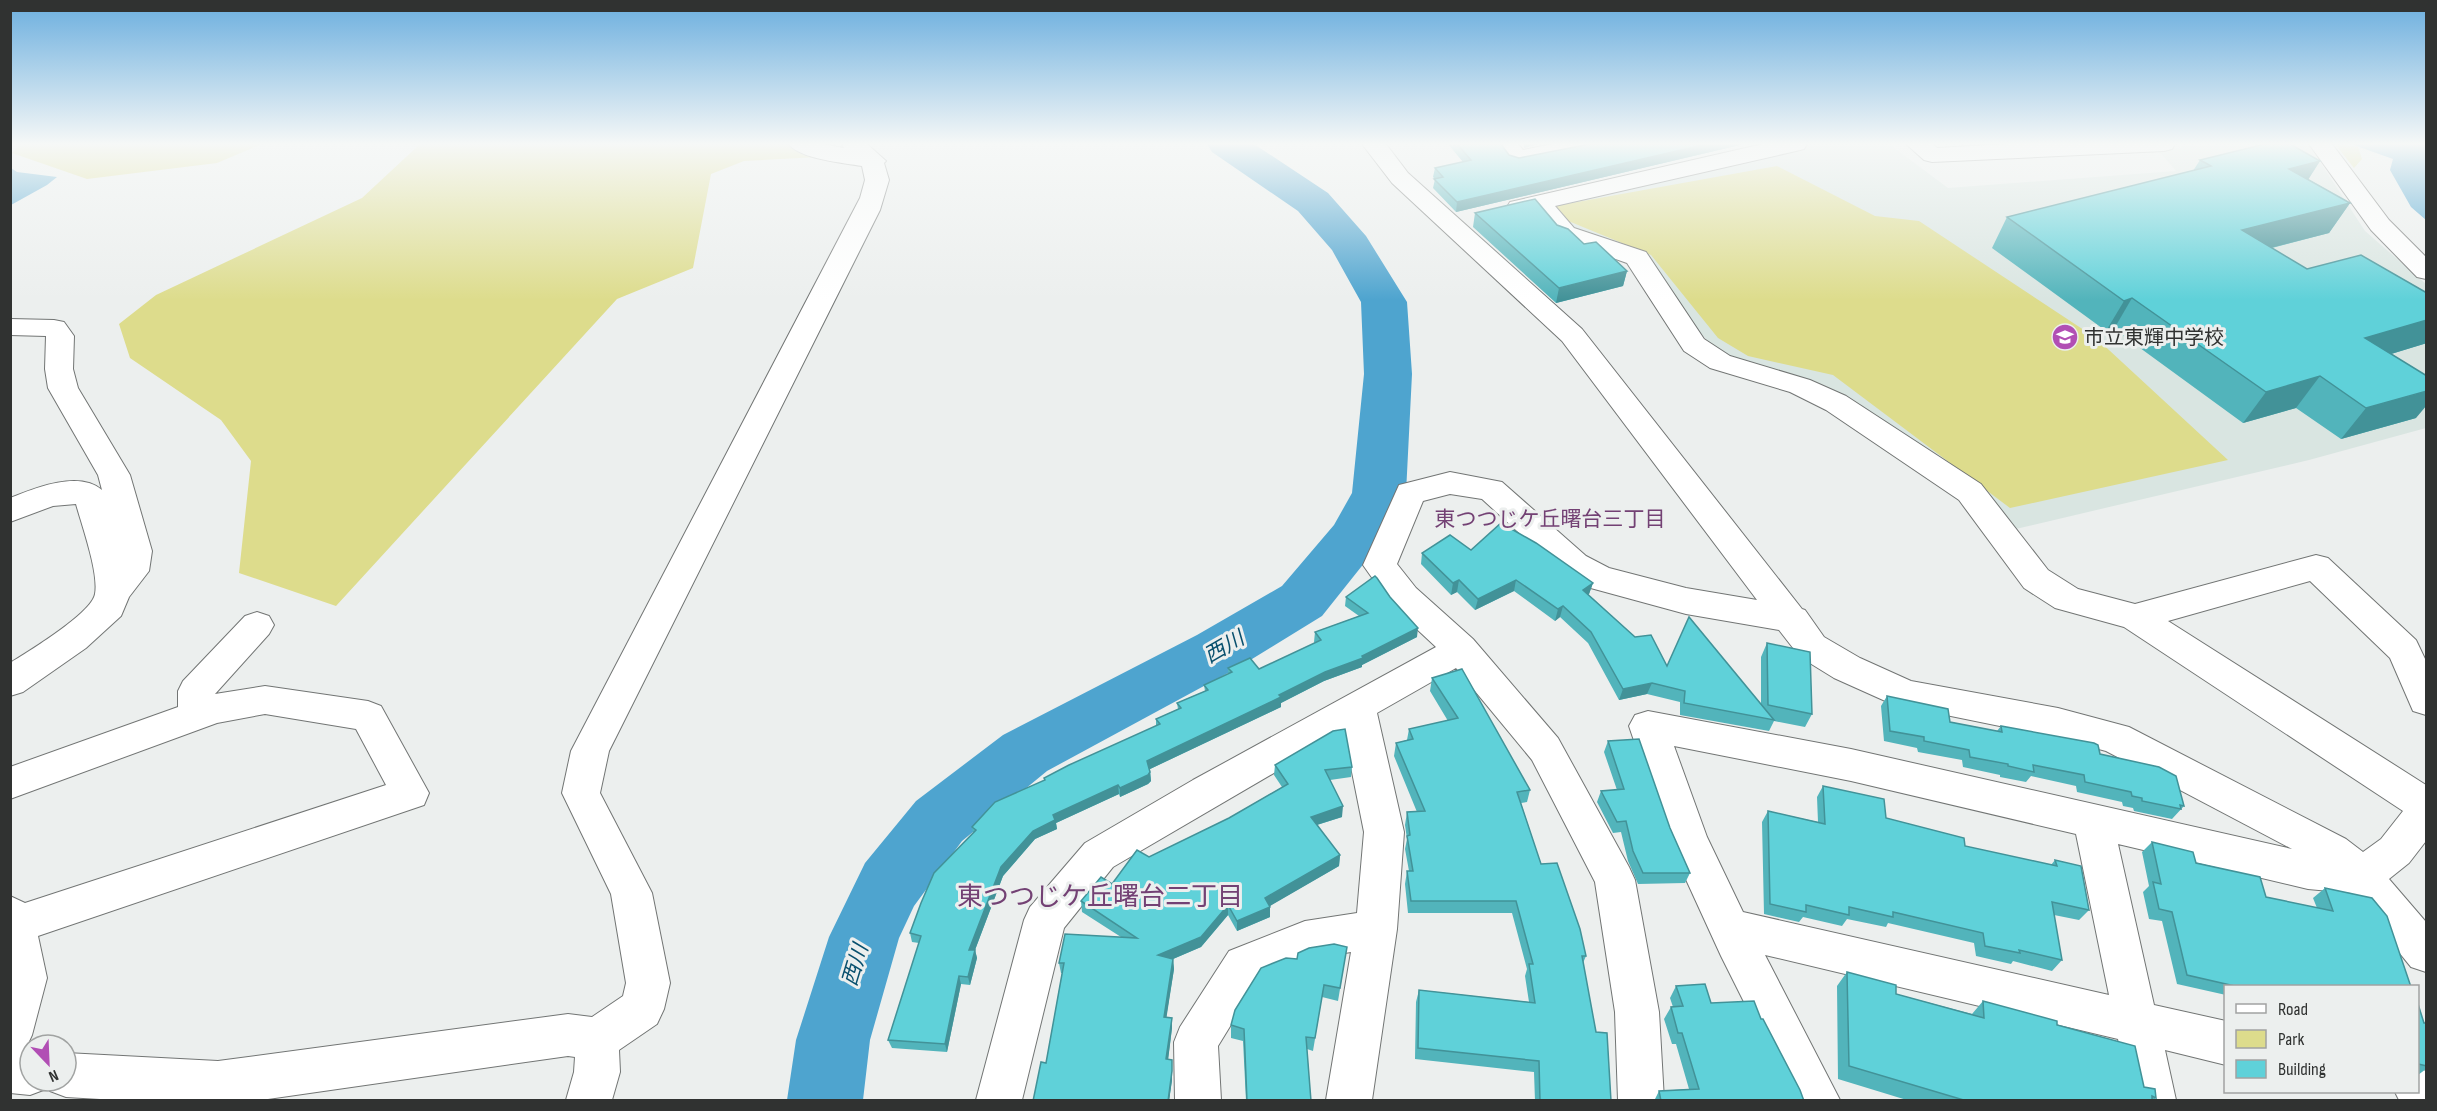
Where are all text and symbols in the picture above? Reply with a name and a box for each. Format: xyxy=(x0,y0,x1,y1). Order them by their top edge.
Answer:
school or university icon: 市立東輝中学校 xyxy=(2050,322,2080,352)
place label: 市立東輝中学校 xyxy=(2084,326,2224,350)
district label: 東つつじケ丘曙台三丁目 xyxy=(1435,507,1666,532)
water label: 西川 xyxy=(1200,625,1250,669)
district label: 東つつじケ丘曙台二丁目 xyxy=(957,882,1243,913)
water label: 西川 xyxy=(837,939,874,989)
legend xyxy=(2224,985,2419,1093)
text: Road xyxy=(2278,999,2308,1020)
text: Park xyxy=(2278,1029,2304,1050)
north arrow xyxy=(18,1033,78,1093)
text: Building xyxy=(2278,1059,2326,1080)
text: N xyxy=(46,1065,61,1086)

